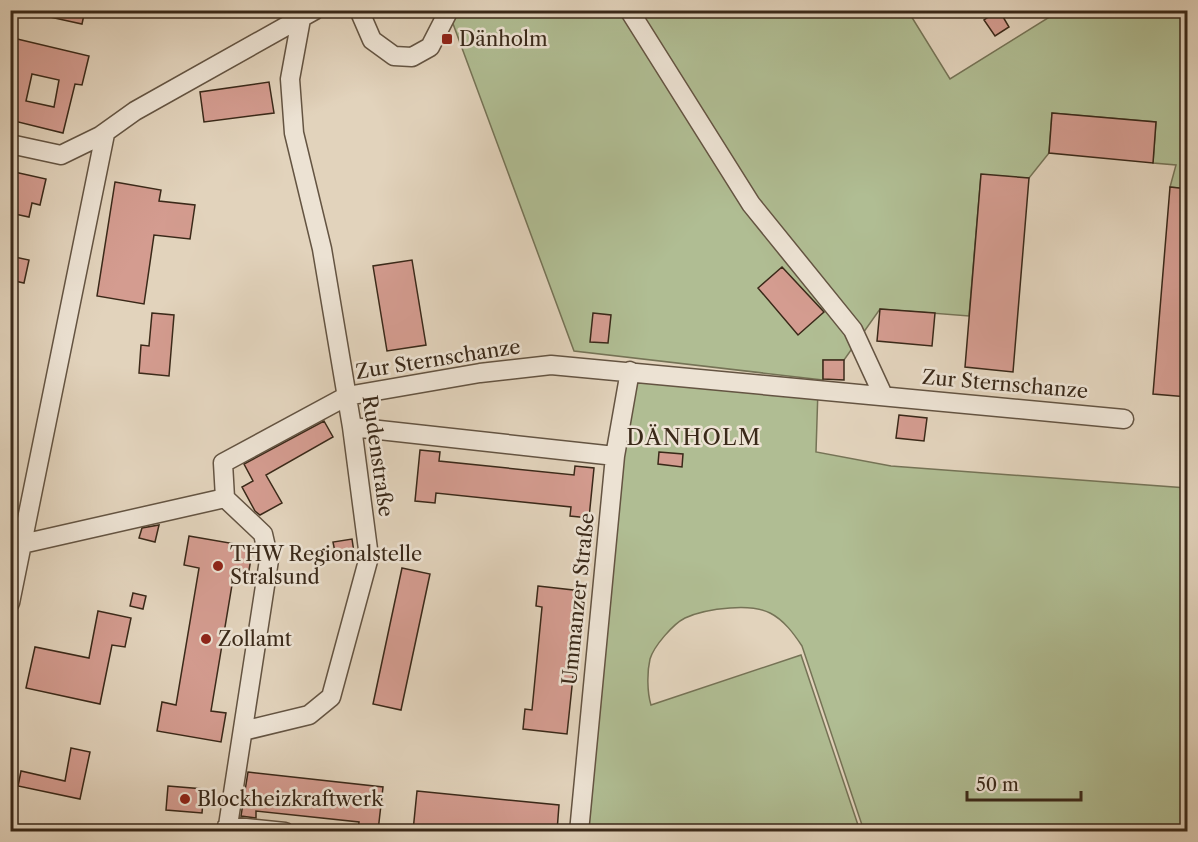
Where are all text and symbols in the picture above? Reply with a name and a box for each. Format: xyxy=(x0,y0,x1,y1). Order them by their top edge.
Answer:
place label: Dänholm xyxy=(459,27,548,51)
marker: Dänholm xyxy=(440,32,454,46)
street label: Zur Sternschanze xyxy=(354,334,522,384)
street label: Zur Sternschanze xyxy=(921,365,1089,403)
street label: Rudenstraße xyxy=(358,394,398,518)
district label: DÄNHOLM xyxy=(626,424,762,451)
street label: Ummanzer Straße xyxy=(557,512,599,686)
place label: THW Regionalstelle Stralsund xyxy=(230,542,422,589)
marker: THW Regionalstelle Stralsund xyxy=(211,559,225,573)
place label: Zollamt xyxy=(218,627,292,651)
marker: Zollamt xyxy=(199,632,213,646)
scale bar xyxy=(967,764,1081,802)
text: 50 m xyxy=(976,774,1019,796)
place label: Blockheizkraftwerk xyxy=(197,787,384,811)
marker: Blockheizkraftwerk xyxy=(178,792,192,806)

